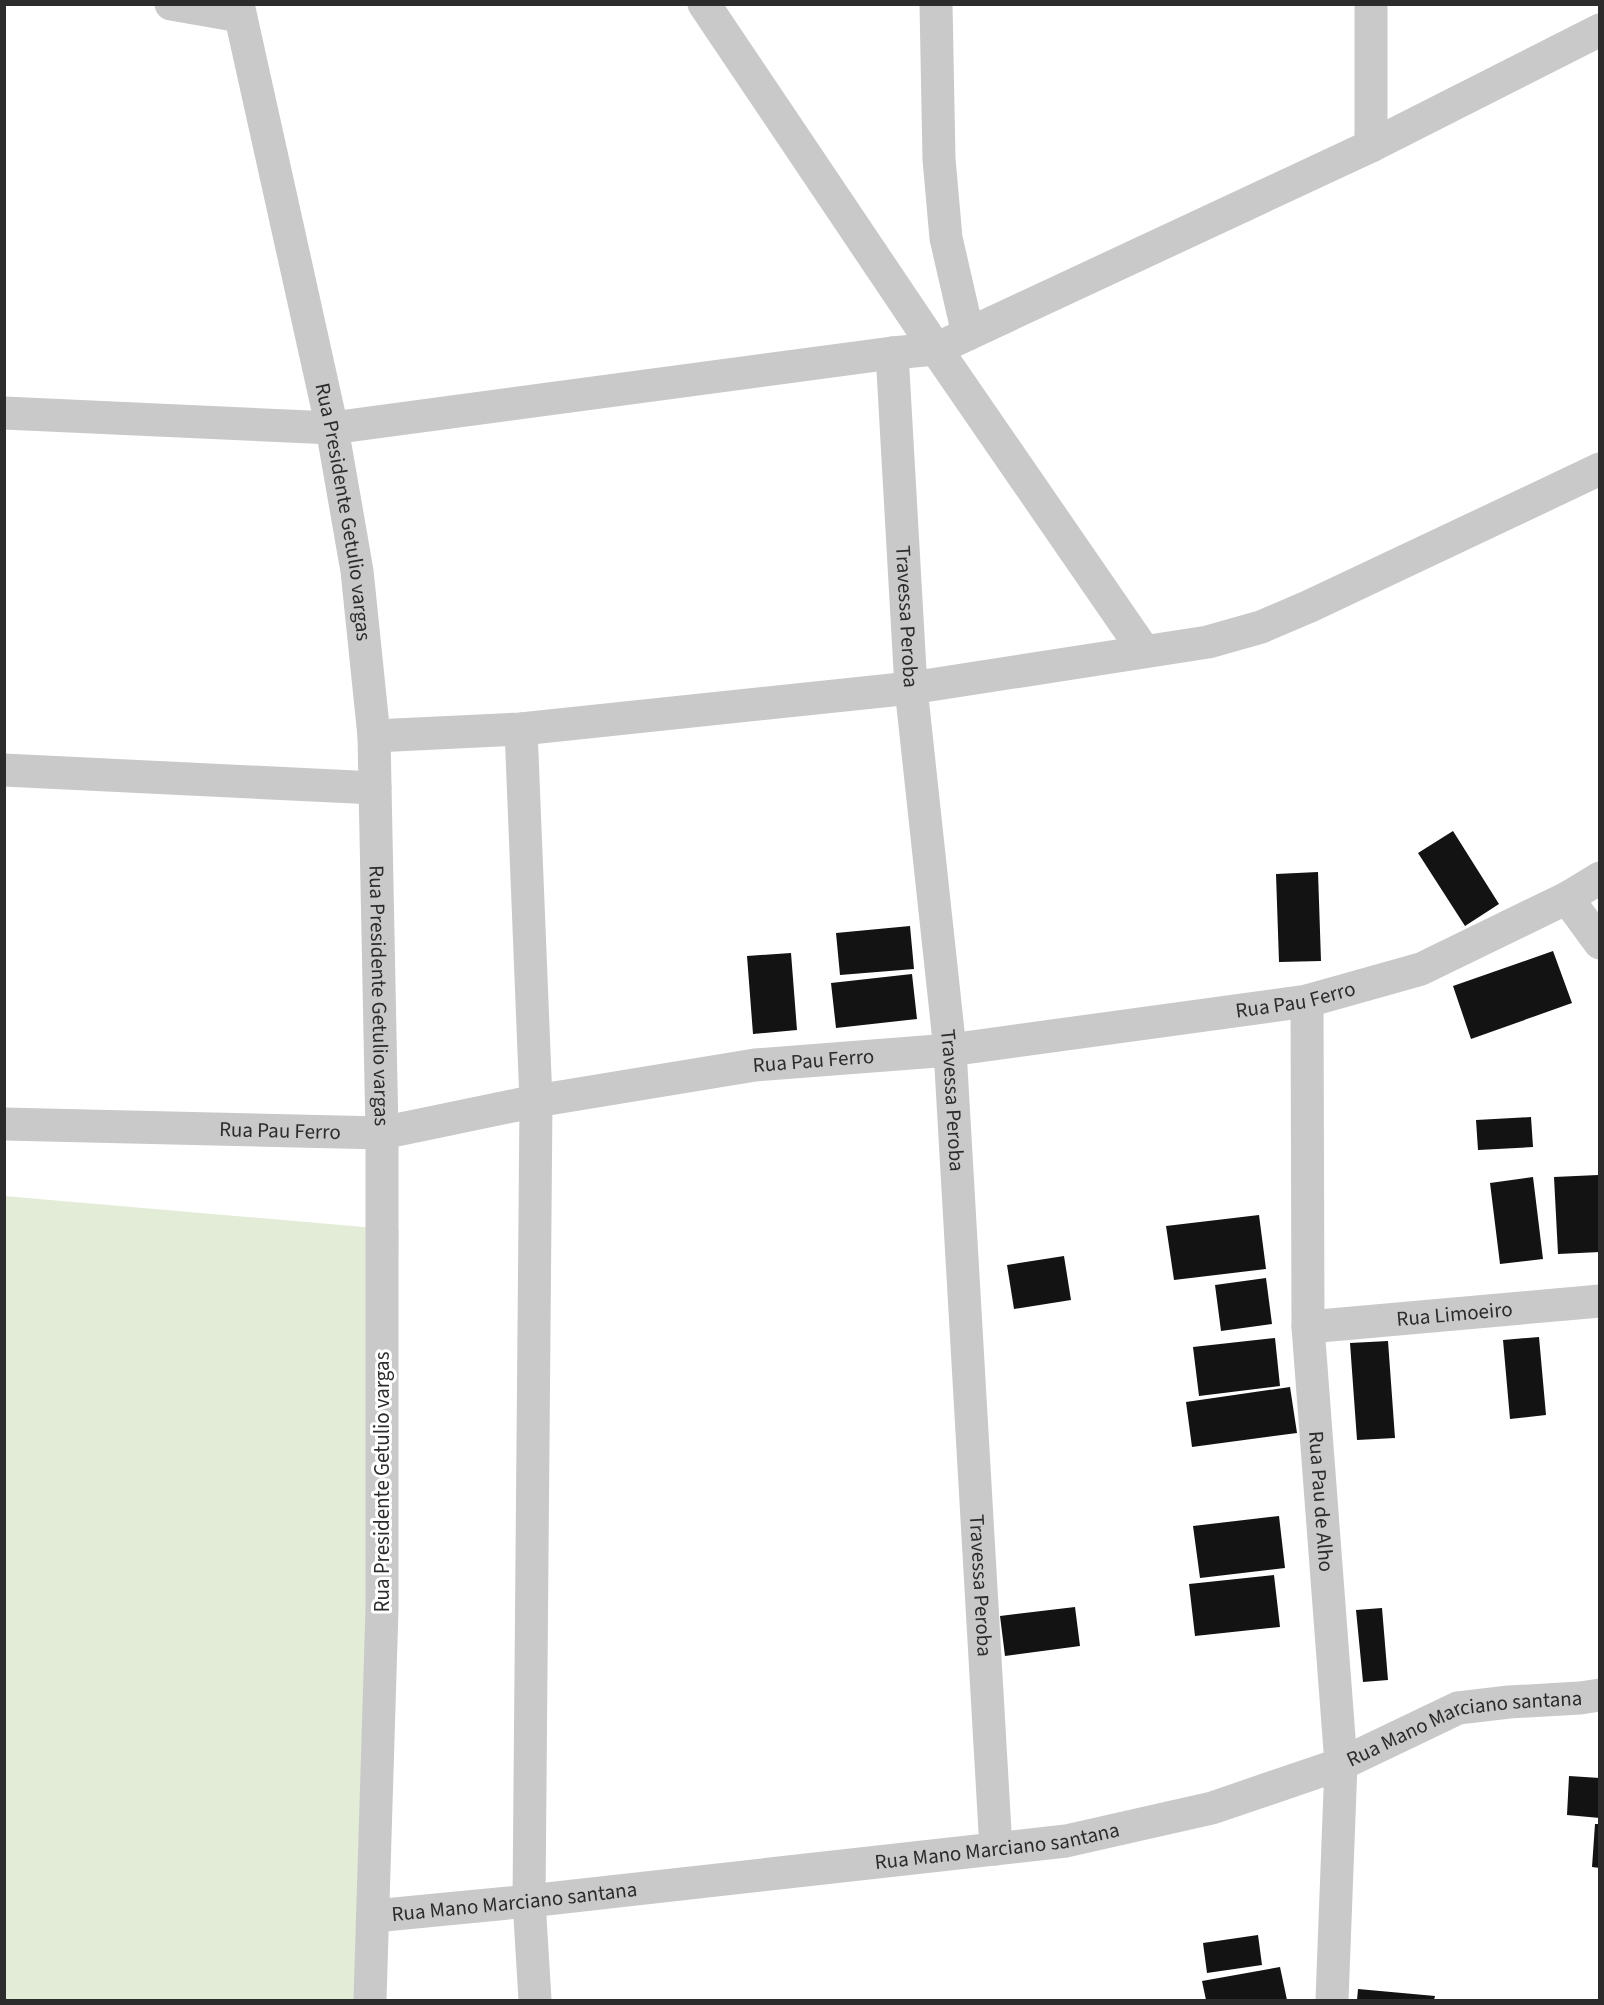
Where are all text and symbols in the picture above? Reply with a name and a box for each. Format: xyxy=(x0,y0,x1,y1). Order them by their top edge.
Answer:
street label: Rua Presidente Getulio vargas xyxy=(307,380,379,642)
street label: Travessa Peroba xyxy=(888,545,926,689)
street label: Rua Presidente Getulio vargas xyxy=(362,865,397,1127)
street label: Rua Pau Ferro xyxy=(1234,973,1359,1026)
street label: Travessa Peroba xyxy=(933,1028,972,1172)
street label: Rua Pau Ferro xyxy=(752,1041,875,1080)
street label: Rua Pau Ferro xyxy=(219,1114,341,1147)
street label: Rua Limoeiro xyxy=(1395,1294,1514,1334)
street label: Rua Presidente Getulio vargas xyxy=(367,1351,397,1612)
street label: Rua Pau de Alho xyxy=(1301,1430,1341,1573)
street label: Travessa Peroba xyxy=(962,1514,1000,1657)
street label: Rua Mano Marciano santana xyxy=(1341,1683,1583,1774)
street label: Rua Mano Marciano santana xyxy=(873,1814,1122,1877)
street label: Rua Mano Marciano santana xyxy=(390,1874,639,1929)

